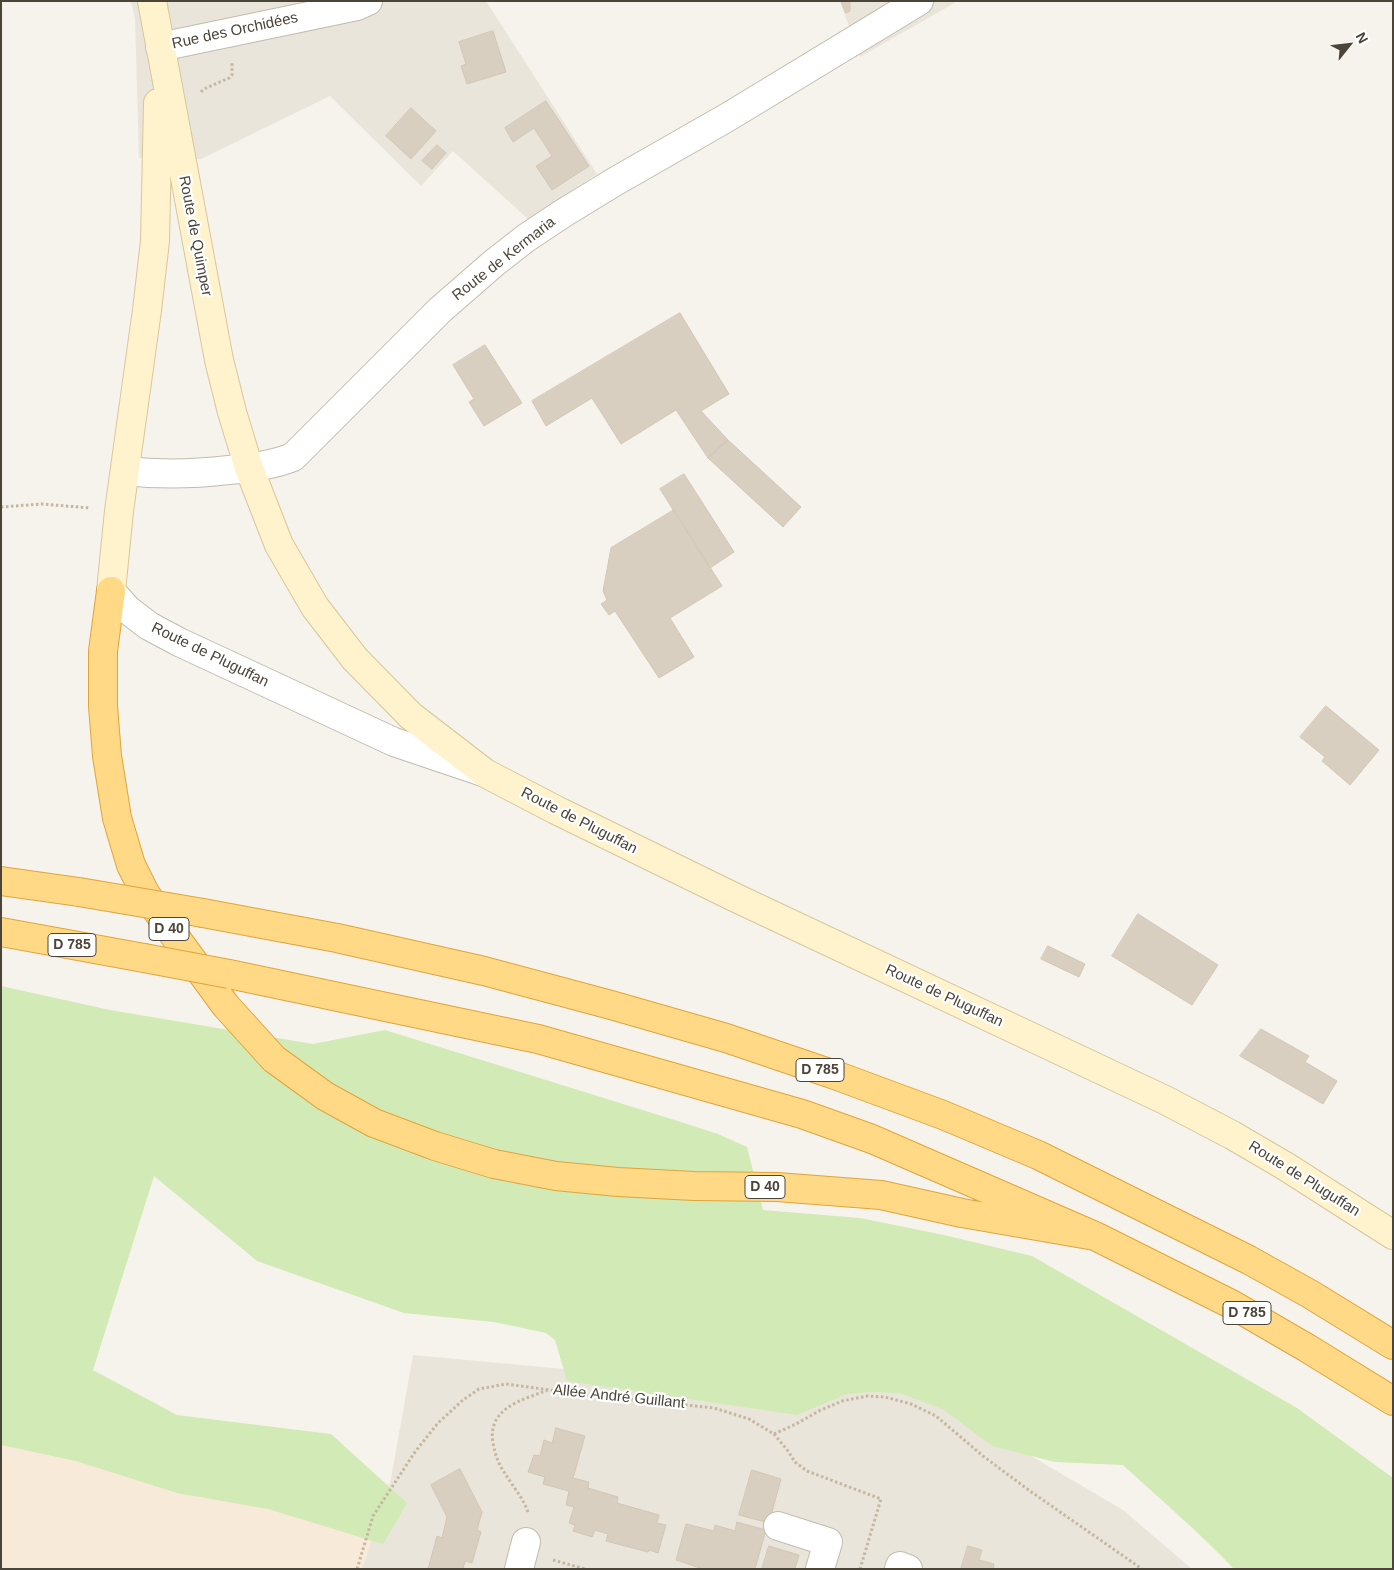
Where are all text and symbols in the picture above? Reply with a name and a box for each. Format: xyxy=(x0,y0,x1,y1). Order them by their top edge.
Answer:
street label: Rue des Orchidées xyxy=(170,9,300,53)
north arrow xyxy=(1324,20,1374,70)
text: N xyxy=(1353,29,1372,46)
street label: Route de Quimper xyxy=(174,174,216,298)
street label: Route de Kermaria xyxy=(449,213,559,305)
street label: Route de Pluguffan xyxy=(148,619,272,691)
street label: Route de Pluguffan xyxy=(518,784,640,858)
road number: D 40 xyxy=(149,918,189,941)
road number: D 785 xyxy=(48,934,96,956)
street label: Route de Pluguffan xyxy=(882,961,1006,1031)
road number: D 785 xyxy=(796,1058,844,1082)
street label: Route de Pluguffan xyxy=(1245,1137,1363,1221)
road number: D 40 xyxy=(745,1176,785,1198)
road number: D 785 xyxy=(1223,1302,1271,1325)
street label: Allée André Guillant xyxy=(552,1381,686,1413)

